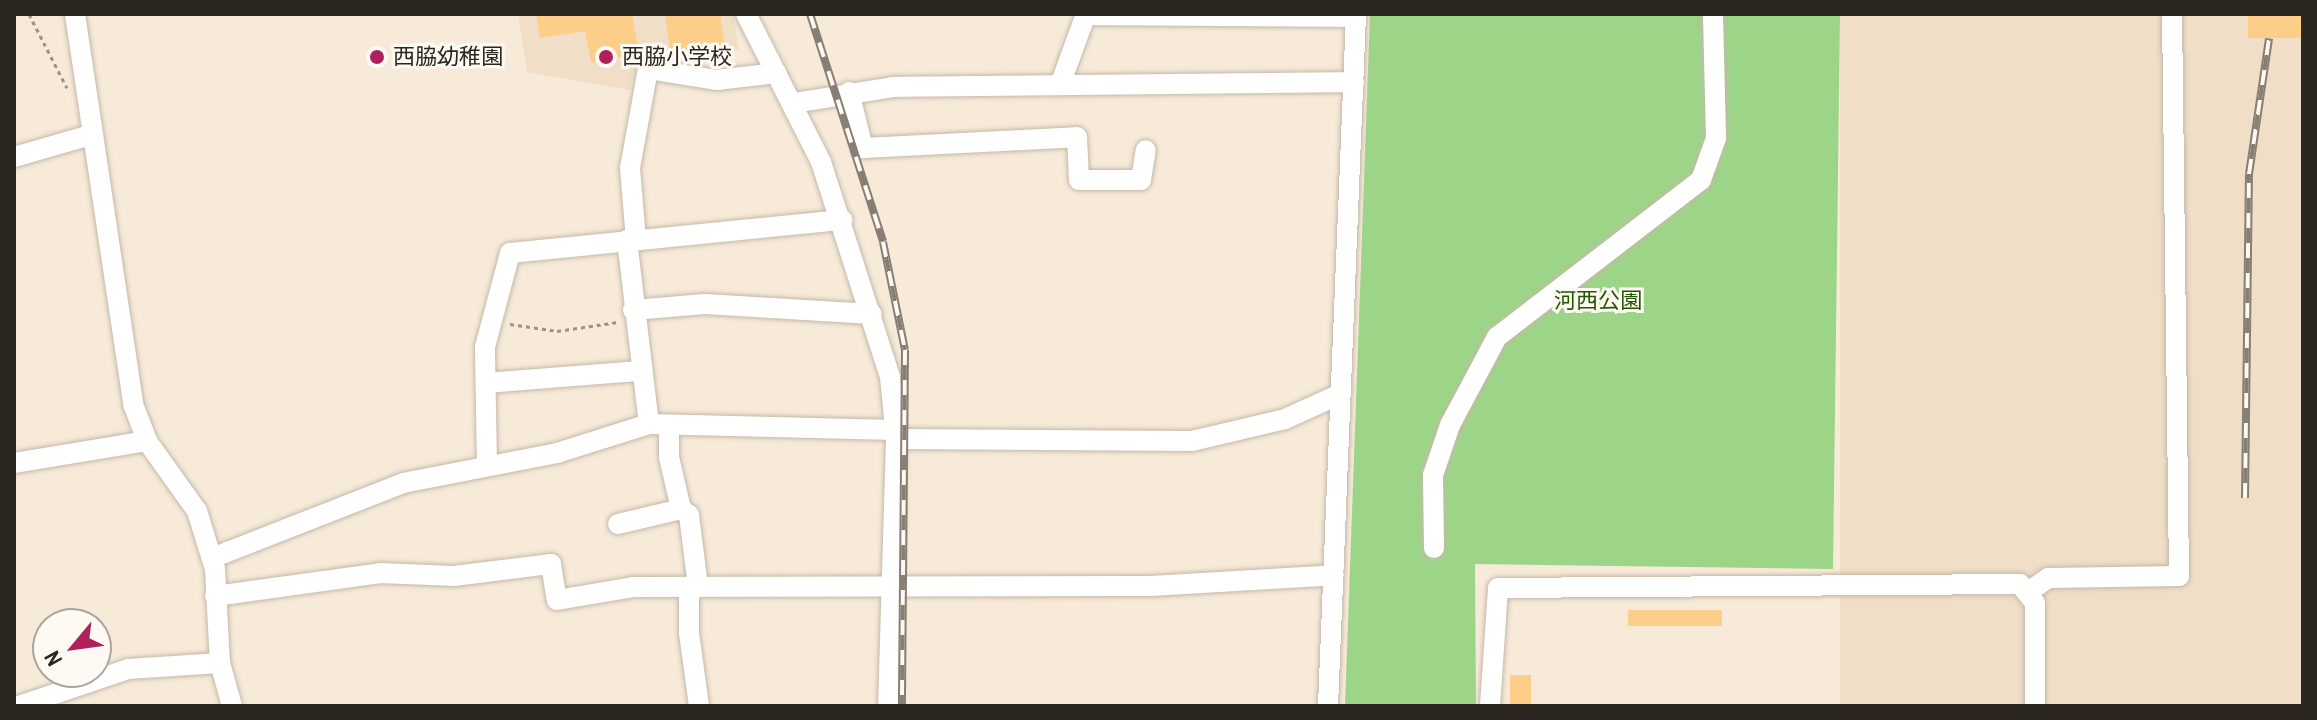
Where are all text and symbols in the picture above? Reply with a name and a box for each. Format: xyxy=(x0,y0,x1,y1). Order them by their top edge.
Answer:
place label: 西脇幼稚園 xyxy=(393,44,503,70)
place label: 西脇小学校 xyxy=(622,44,732,70)
marker: 西脇幼稚園 xyxy=(368,48,386,66)
marker: 西脇小学校 xyxy=(597,48,615,66)
park label: 河西公園 xyxy=(1554,288,1642,314)
north arrow xyxy=(32,608,112,688)
text: N xyxy=(36,646,69,672)

